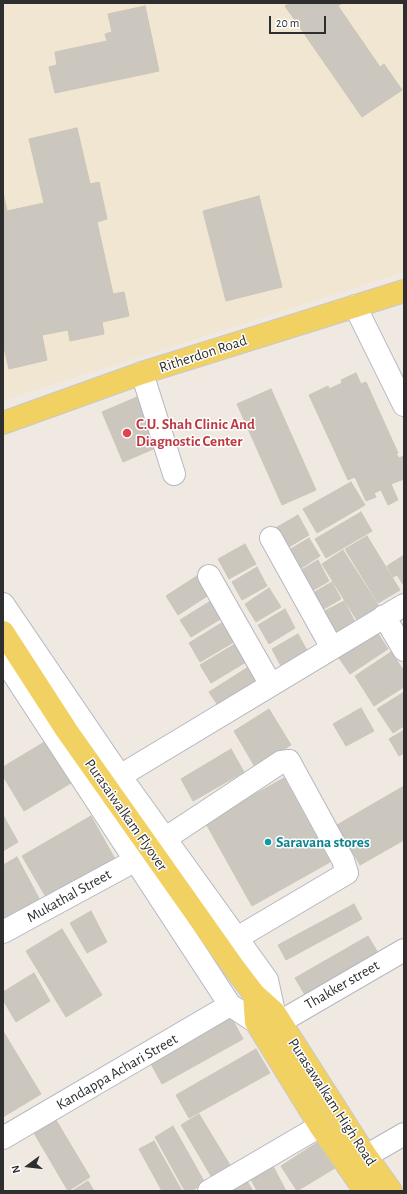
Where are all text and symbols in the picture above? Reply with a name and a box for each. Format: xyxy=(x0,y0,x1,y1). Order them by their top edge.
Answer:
scale bar xyxy=(271,8,328,34)
text: 20 m xyxy=(276,17,299,29)
street label: Ritherdon Road xyxy=(157,331,249,377)
place label: C.U. Shah Clinic And Diagnostic Center xyxy=(136,415,255,450)
marker: C.U. Shah Clinic And Diagnostic Center xyxy=(121,427,133,439)
street label: Purasaiwalkam Flyover xyxy=(81,756,171,874)
place label: Saravana stores xyxy=(276,833,370,851)
marker: Saravana stores xyxy=(263,837,273,847)
street label: Mukathal Street xyxy=(24,865,114,927)
street label: Thakker street xyxy=(301,956,383,1014)
street label: Kandappa Achari Street xyxy=(53,1030,181,1114)
street label: Purasawalkam High Road xyxy=(284,1035,380,1169)
north arrow xyxy=(8,1146,48,1186)
text: N xyxy=(10,1164,22,1174)

